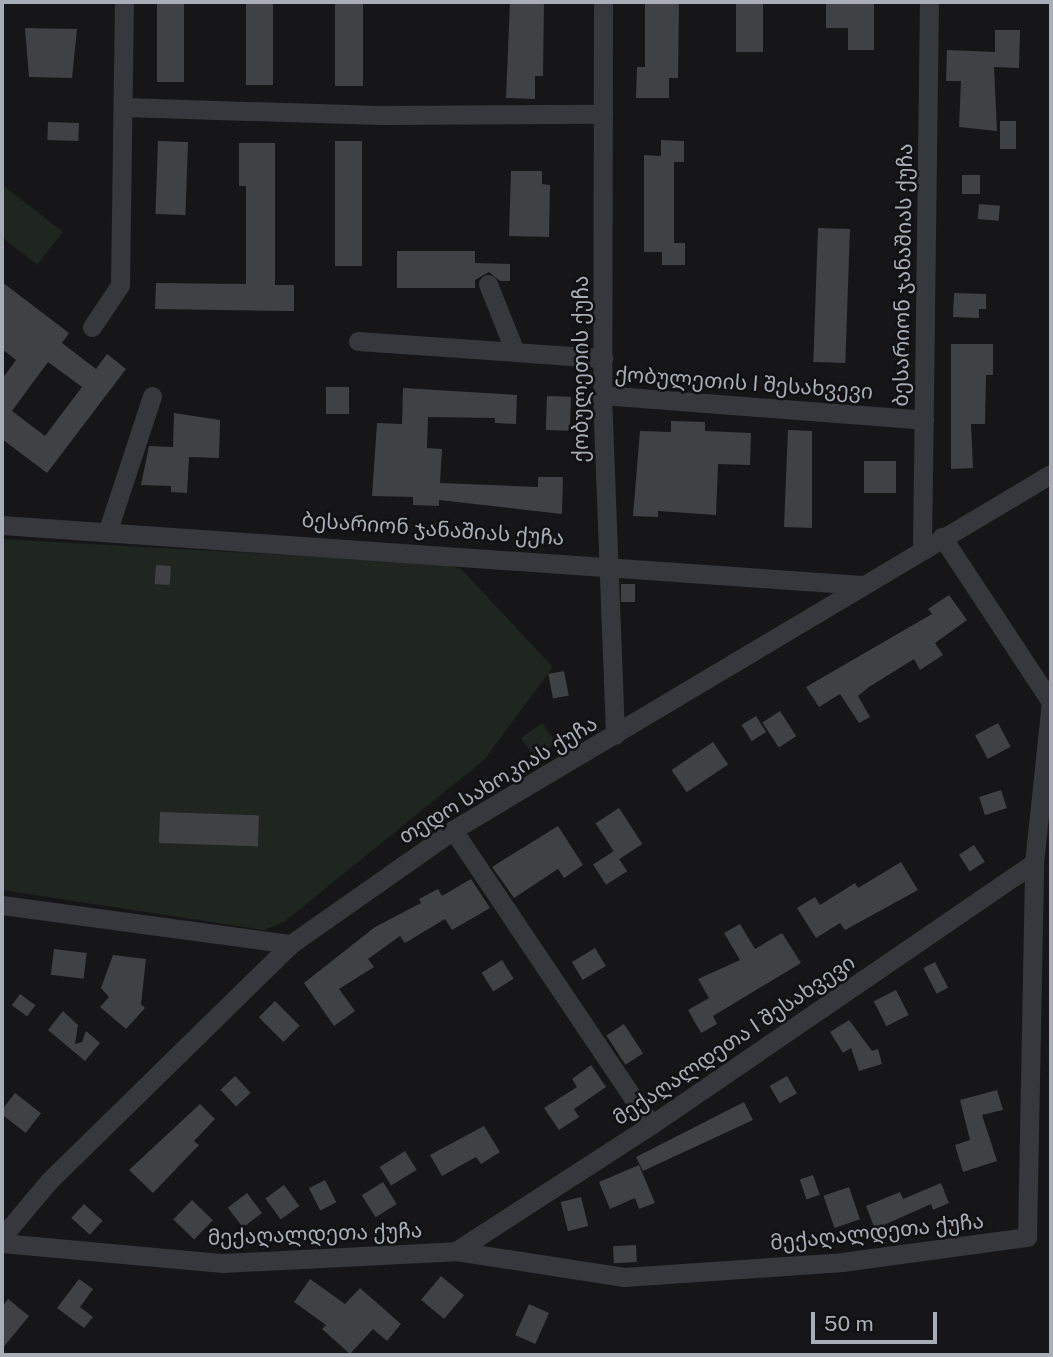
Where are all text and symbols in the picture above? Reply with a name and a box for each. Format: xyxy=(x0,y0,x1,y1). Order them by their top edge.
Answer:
street label: ბესარიონ ჯანაშიას ქუჩა xyxy=(888,143,918,407)
street label: ქობულეთის ქუჩა xyxy=(568,276,594,462)
street label: ქობულეთის I შესახვევი xyxy=(614,361,874,405)
street label: ბესარიონ ჯანაშიას ქუჩა xyxy=(301,507,565,551)
street label: თედო სახოკიას ქუჩა xyxy=(394,711,602,849)
street label: მექაღალდეთა I შესახვევი xyxy=(608,949,860,1131)
street label: მექაღალდეთა ქუჩა xyxy=(769,1208,985,1256)
street label: მექაღალდეთა ქუჩა xyxy=(207,1218,423,1250)
scale bar xyxy=(815,1298,941,1342)
text: 50 m xyxy=(824,1311,874,1336)

